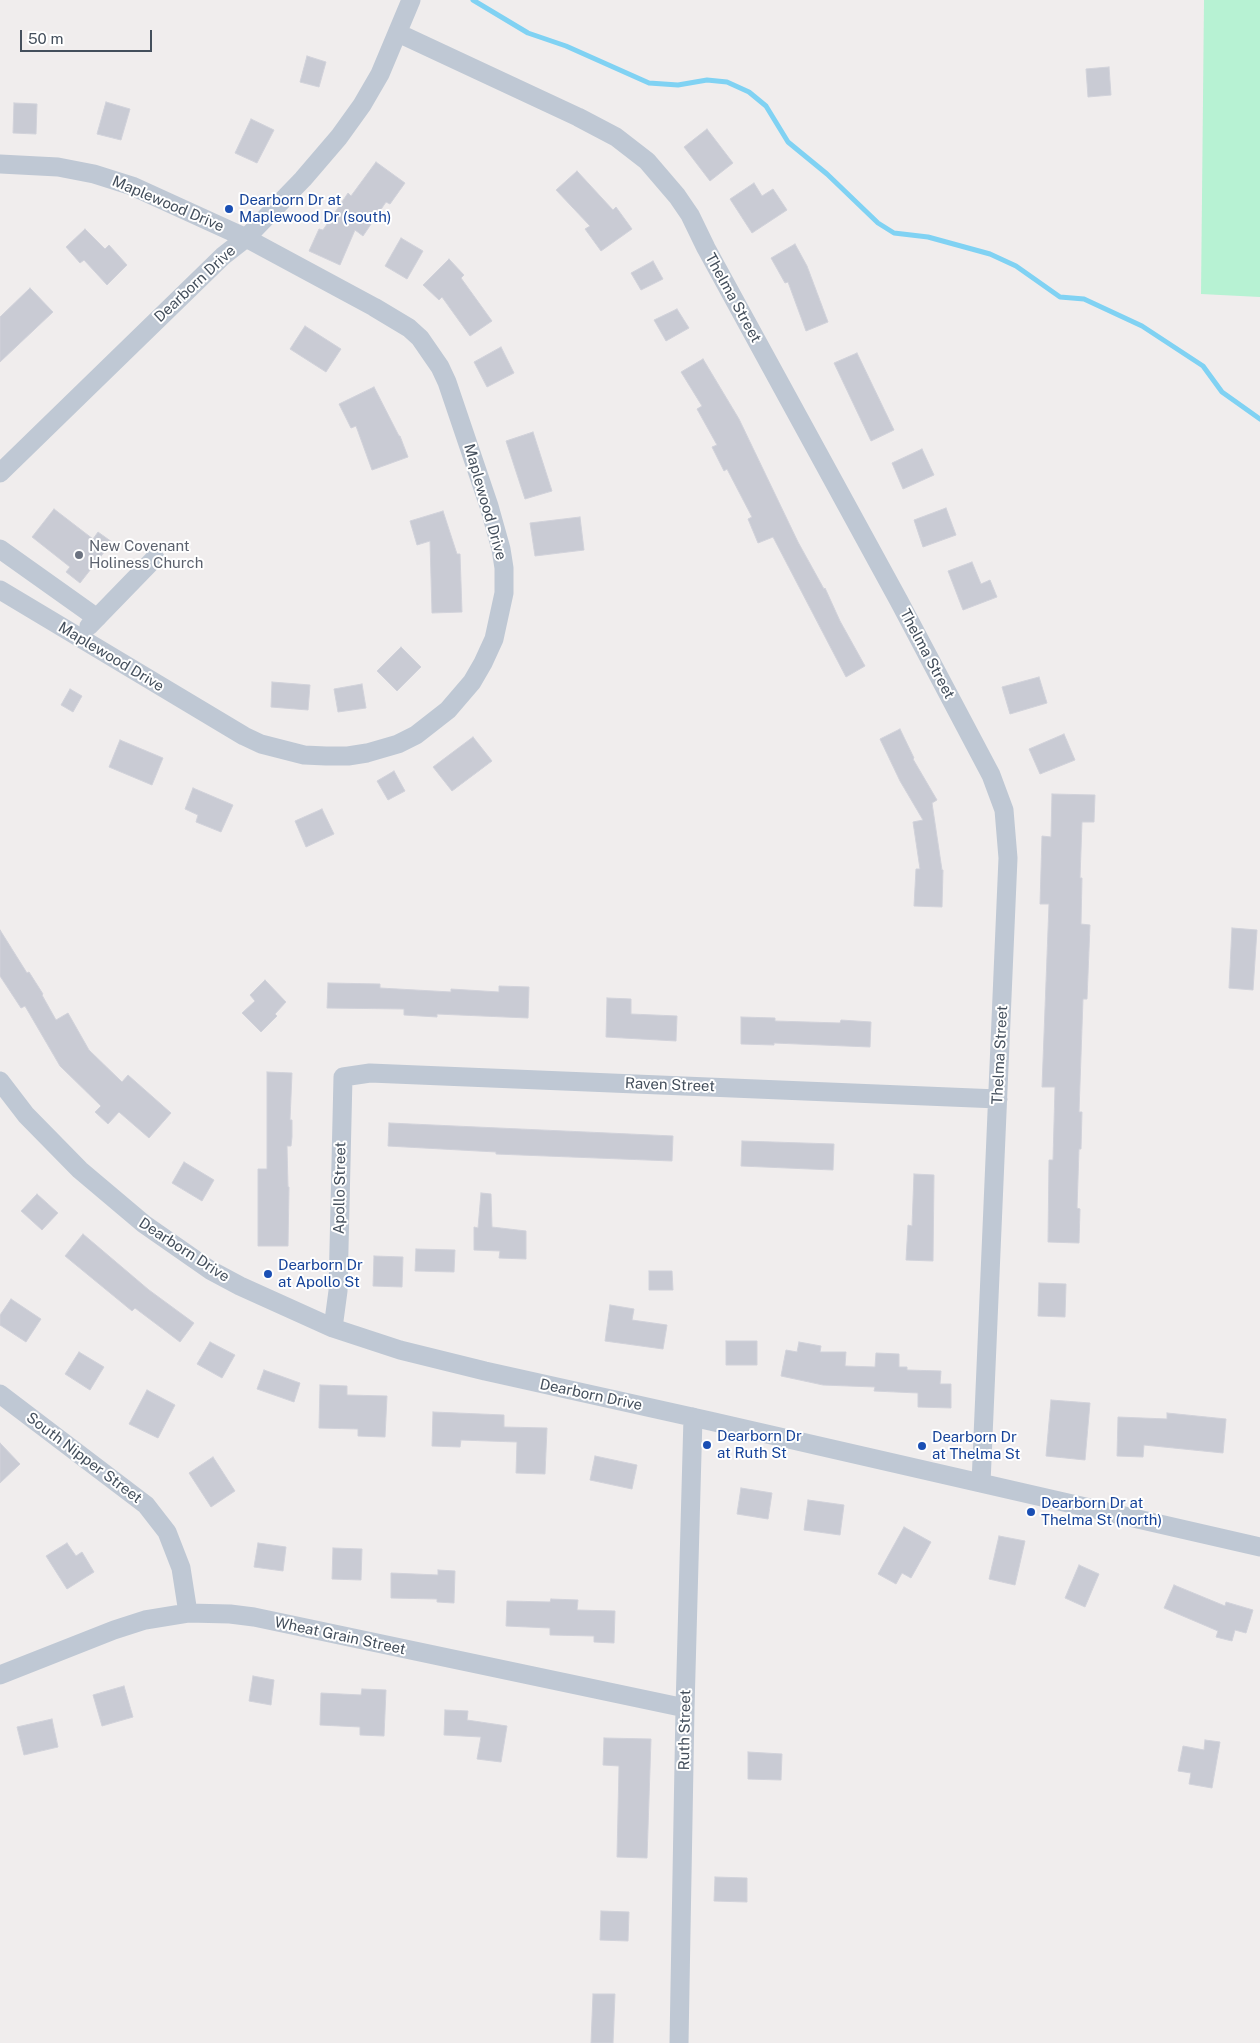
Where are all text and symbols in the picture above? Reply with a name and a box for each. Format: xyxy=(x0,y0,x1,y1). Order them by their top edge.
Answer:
scale bar xyxy=(22,20,155,52)
text: 50 m xyxy=(28,30,63,47)
street label: Maplewood Drive xyxy=(109,172,227,236)
place label: Dearborn Dr at Maplewood Dr (south) xyxy=(239,191,391,226)
marker: Dearborn Dr at Maplewood Dr (south) xyxy=(223,203,235,215)
street label: Dearborn Drive xyxy=(151,242,239,326)
street label: Thelma Street xyxy=(701,250,765,346)
street label: Maplewood Drive xyxy=(460,442,510,562)
place label: New Covenant Holiness Church xyxy=(89,537,203,572)
marker: New Covenant Holiness Church xyxy=(73,549,85,561)
street label: Thelma Street xyxy=(896,606,958,702)
street label: Maplewood Drive xyxy=(55,618,167,696)
street label: Thelma Street xyxy=(988,1005,1012,1105)
street label: Raven Street xyxy=(625,1074,715,1096)
street label: Apollo Street xyxy=(330,1142,350,1234)
street label: Dearborn Drive xyxy=(135,1214,233,1286)
place label: Dearborn Dr at Apollo St xyxy=(278,1256,363,1291)
marker: Dearborn Dr at Apollo St xyxy=(262,1268,274,1280)
street label: Dearborn Drive xyxy=(538,1375,644,1415)
street label: South Nipper Street xyxy=(23,1409,145,1507)
place label: Dearborn Dr at Ruth St xyxy=(717,1427,802,1462)
place label: Dearborn Dr at Thelma St xyxy=(932,1428,1020,1463)
marker: Dearborn Dr at Ruth St xyxy=(701,1439,713,1451)
marker: Dearborn Dr at Thelma St xyxy=(916,1440,928,1452)
place label: Dearborn Dr at Thelma St (north) xyxy=(1041,1494,1162,1529)
marker: Dearborn Dr at Thelma St (north) xyxy=(1025,1506,1037,1518)
street label: Wheat Grain Street xyxy=(273,1613,407,1659)
street label: Ruth Street xyxy=(675,1690,695,1770)

